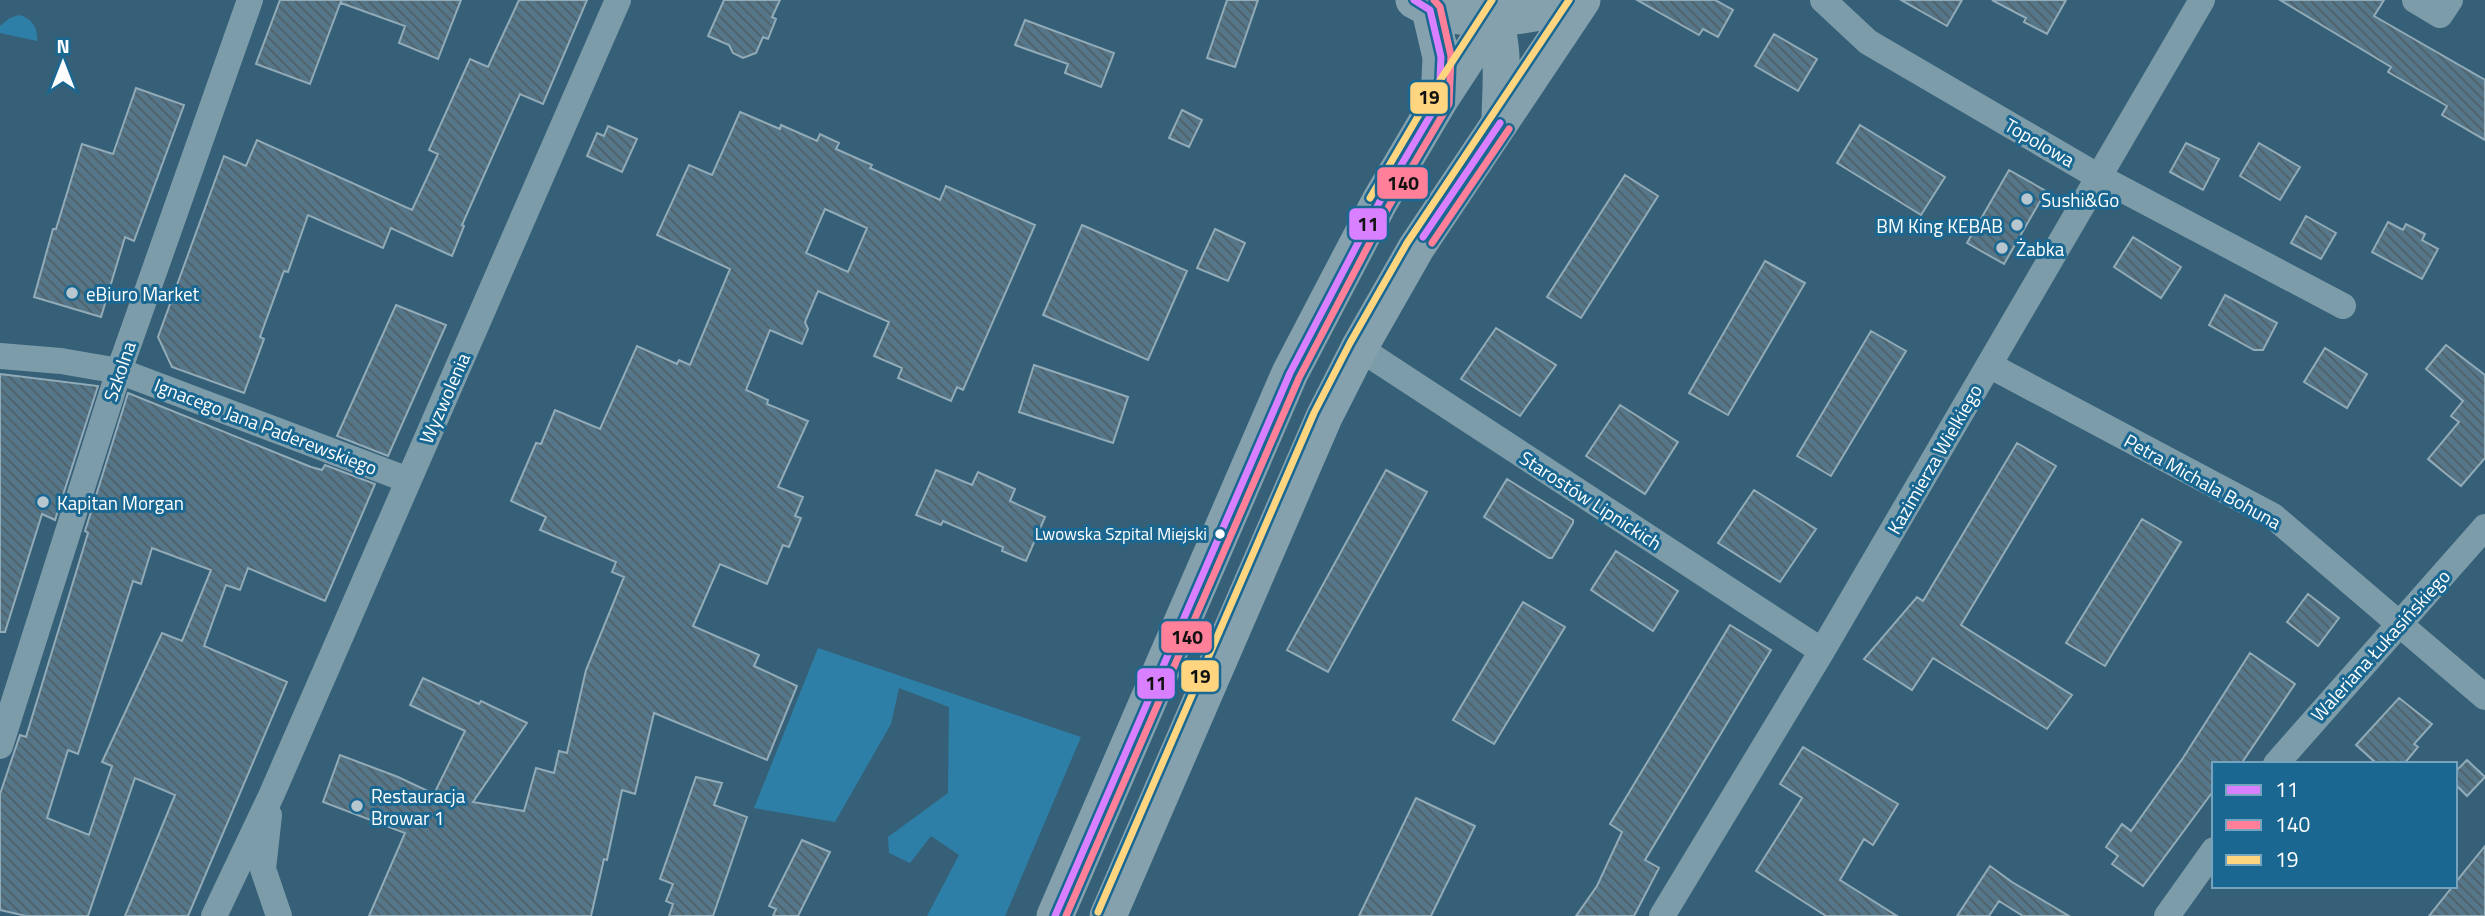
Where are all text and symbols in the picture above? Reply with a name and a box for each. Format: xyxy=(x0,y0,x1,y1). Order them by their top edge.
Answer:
north arrow xyxy=(28,28,98,98)
text: N xyxy=(56,31,70,60)
line badge: 19 xyxy=(1409,81,1449,115)
text: 19 xyxy=(1418,82,1440,111)
street label: Topolowa xyxy=(2000,110,2081,174)
line badge: 140 xyxy=(1376,166,1429,200)
text: 140 xyxy=(1387,168,1419,197)
place label: Sushi&Go xyxy=(2041,185,2119,214)
marker: Sushi&Go xyxy=(2019,191,2035,207)
line badge: 11 xyxy=(1348,207,1388,241)
text: 11 xyxy=(1357,209,1379,238)
place label: BM King KEBAB xyxy=(1876,211,2003,240)
marker: BM King KEBAB xyxy=(2009,217,2025,233)
place label: Żabka xyxy=(2016,234,2065,263)
marker: Żabka xyxy=(1994,240,2010,256)
place label: eBiuro Market xyxy=(86,279,200,308)
marker: eBiuro Market xyxy=(64,285,80,301)
street label: Szkolna xyxy=(95,337,143,405)
street label: Wyzwolenia xyxy=(411,347,477,448)
street label: Ignacego Jana Paderewskiego xyxy=(150,370,382,482)
street label: Kazimierza Wielkiego xyxy=(1879,378,1989,540)
street label: Petra Michala Bohuna xyxy=(2119,426,2287,536)
street label: Starostów Lipnickich xyxy=(1514,443,1668,557)
place label: Kapitan Morgan xyxy=(57,488,184,517)
marker: Kapitan Morgan xyxy=(35,494,51,510)
place label: Lwowska Szpital Miejski xyxy=(1035,521,1207,547)
marker: Lwowska Szpital Miejski xyxy=(1213,527,1227,541)
street label: Waleriana Łukasińskiego xyxy=(2303,562,2457,728)
line badge: 140 xyxy=(1160,620,1213,654)
text: 140 xyxy=(1171,622,1203,651)
line badge: 19 xyxy=(1180,659,1220,693)
text: 19 xyxy=(1189,661,1211,690)
line badge: 11 xyxy=(1136,667,1176,700)
text: 11 xyxy=(1145,668,1167,697)
legend xyxy=(2212,762,2457,888)
text: 11 xyxy=(2275,773,2299,805)
place label: Restauracja Browar 1 xyxy=(371,781,466,832)
marker: Restauracja Browar 1 xyxy=(349,798,365,814)
text: 140 xyxy=(2275,808,2310,840)
text: 19 xyxy=(2275,843,2299,875)

